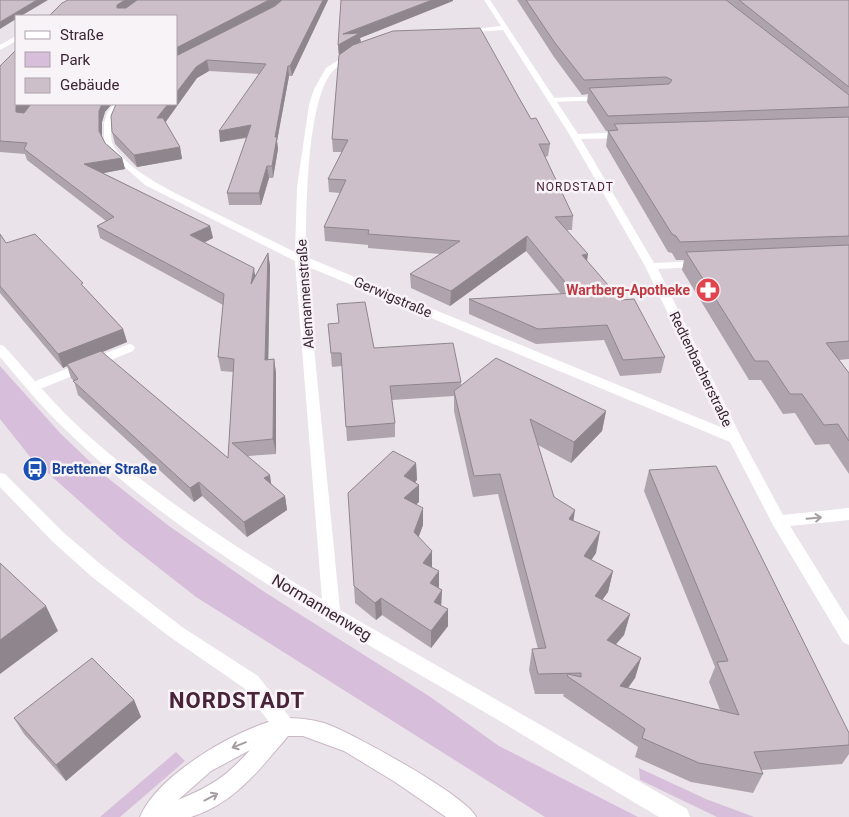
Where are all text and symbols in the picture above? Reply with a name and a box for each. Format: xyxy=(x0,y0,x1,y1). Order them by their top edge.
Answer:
legend xyxy=(15,15,178,105)
text: Straße xyxy=(60,26,104,44)
text: Park xyxy=(60,51,91,69)
text: Gebäude xyxy=(60,76,119,94)
district label: NORDSTADT xyxy=(536,180,614,194)
street label: Alemannenstraße xyxy=(293,239,317,349)
street label: Gerwigstraße xyxy=(352,273,434,321)
pharmacy icon: Wartberg-Apotheke xyxy=(695,277,721,303)
place label: Wartberg-Apotheke xyxy=(566,282,690,298)
street label: Redtenbacherstraße xyxy=(666,309,736,429)
bus stop icon: Brettener Straße xyxy=(22,456,48,482)
place label: Brettener Straße xyxy=(52,461,157,477)
one-way arrow xyxy=(806,513,822,522)
street label: Normannenweg xyxy=(268,570,375,645)
district label: NORDSTADT xyxy=(169,688,305,713)
one-way arrow xyxy=(232,740,247,750)
one-way arrow xyxy=(203,792,217,802)

